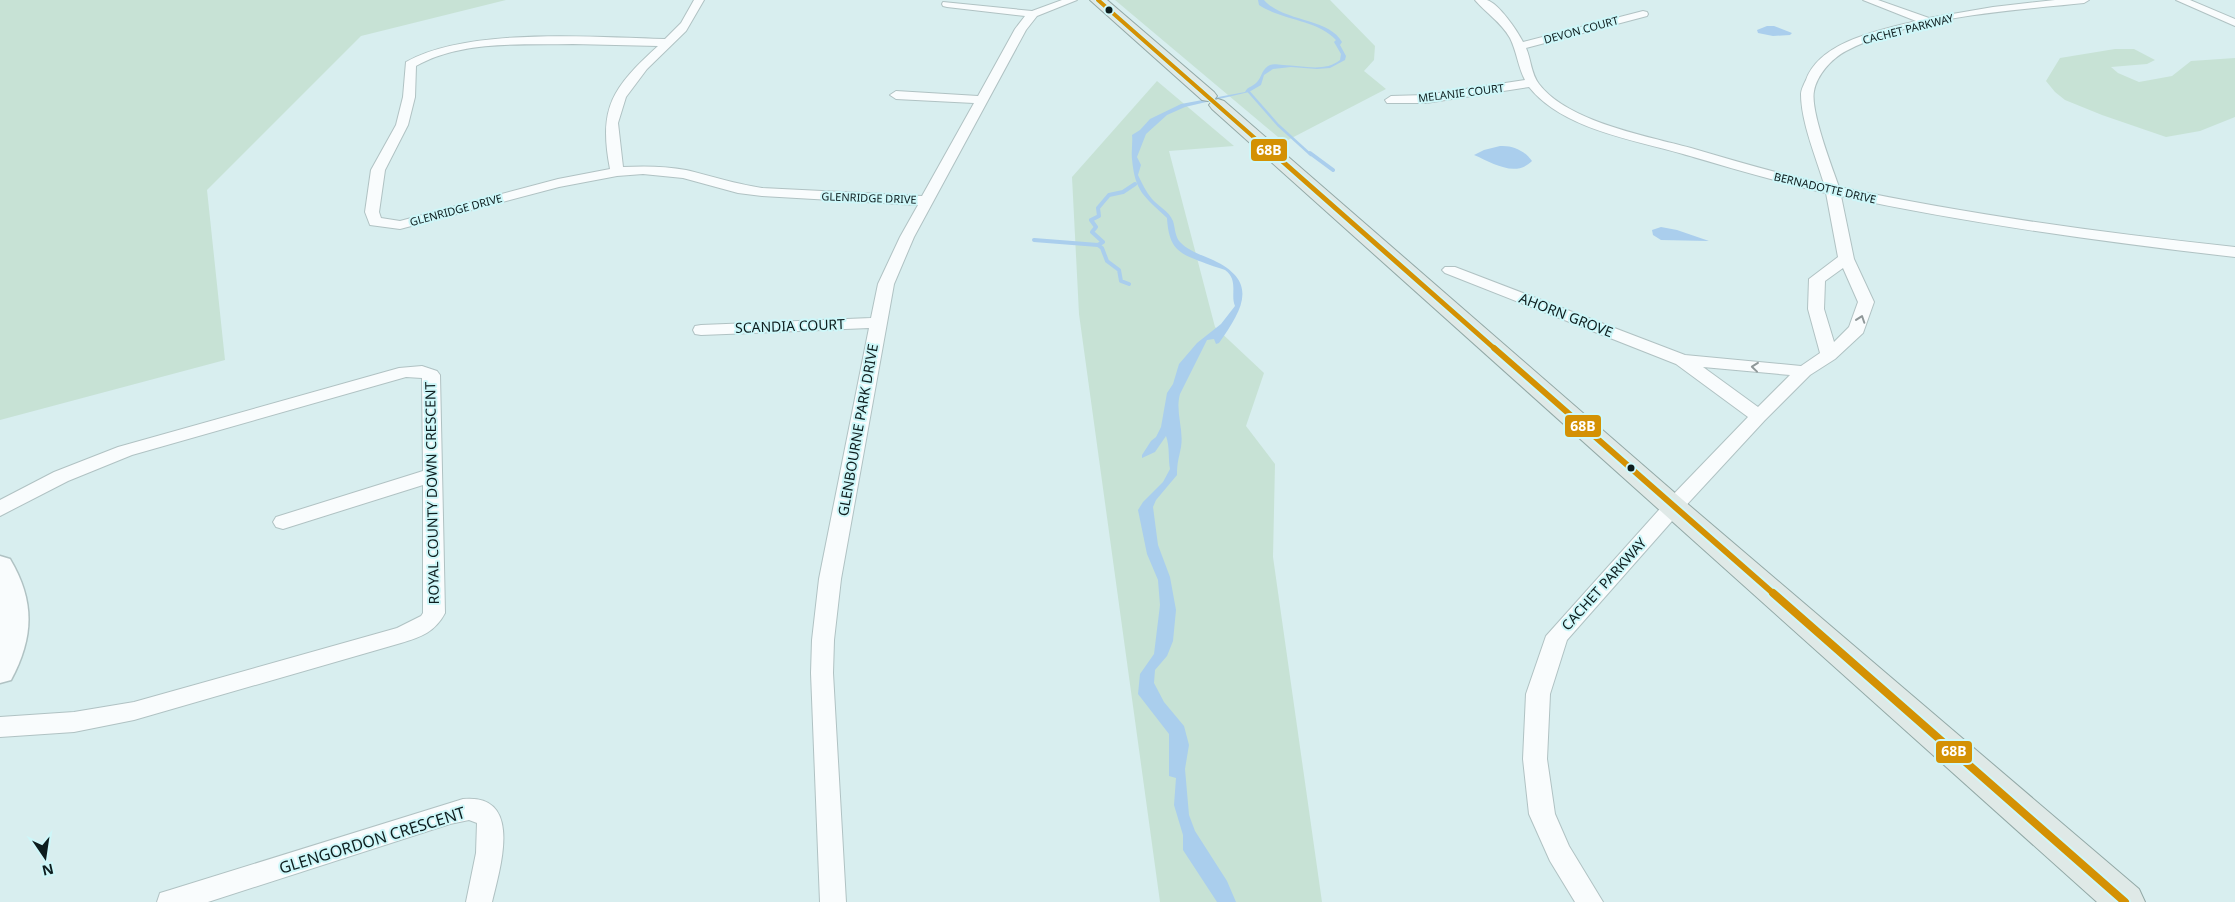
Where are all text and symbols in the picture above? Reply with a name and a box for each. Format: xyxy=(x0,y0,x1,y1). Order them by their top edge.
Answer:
unlabelled marker xyxy=(1104,5,1114,15)
street label: CACHET PARKWAY xyxy=(1861,10,1956,47)
street label: DEVON COURT xyxy=(1542,12,1620,47)
street label: MELANIE COURT xyxy=(1417,80,1505,105)
line badge: 68B xyxy=(1250,138,1288,162)
text: 68B xyxy=(1256,140,1282,159)
street label: BERNADOTTE DRIVE xyxy=(1772,168,1878,207)
street label: GLENRIDGE DRIVE xyxy=(821,188,917,207)
street label: GLENRIDGE DRIVE xyxy=(408,190,504,229)
street label: AHORN GROVE xyxy=(1517,288,1616,341)
street label: SCANDIA COURT xyxy=(735,314,845,337)
one-way arrow xyxy=(1855,315,1865,324)
street label: GLENBOURNE PARK DRIVE xyxy=(833,342,882,518)
one-way arrow xyxy=(1751,362,1759,373)
street label: ROYAL COUNTY DOWN CRESCENT xyxy=(420,381,443,604)
line badge: 68B xyxy=(1564,414,1602,438)
text: 68B xyxy=(1570,416,1596,435)
unlabelled marker xyxy=(1626,463,1636,473)
street label: CACHET PARKWAY xyxy=(1557,533,1650,634)
line badge: 68B xyxy=(1935,740,1973,764)
text: 68B xyxy=(1941,741,1967,760)
street label: GLENGORDON CRESCENT xyxy=(276,801,468,879)
north arrow xyxy=(20,832,70,882)
text: N xyxy=(40,860,56,881)

